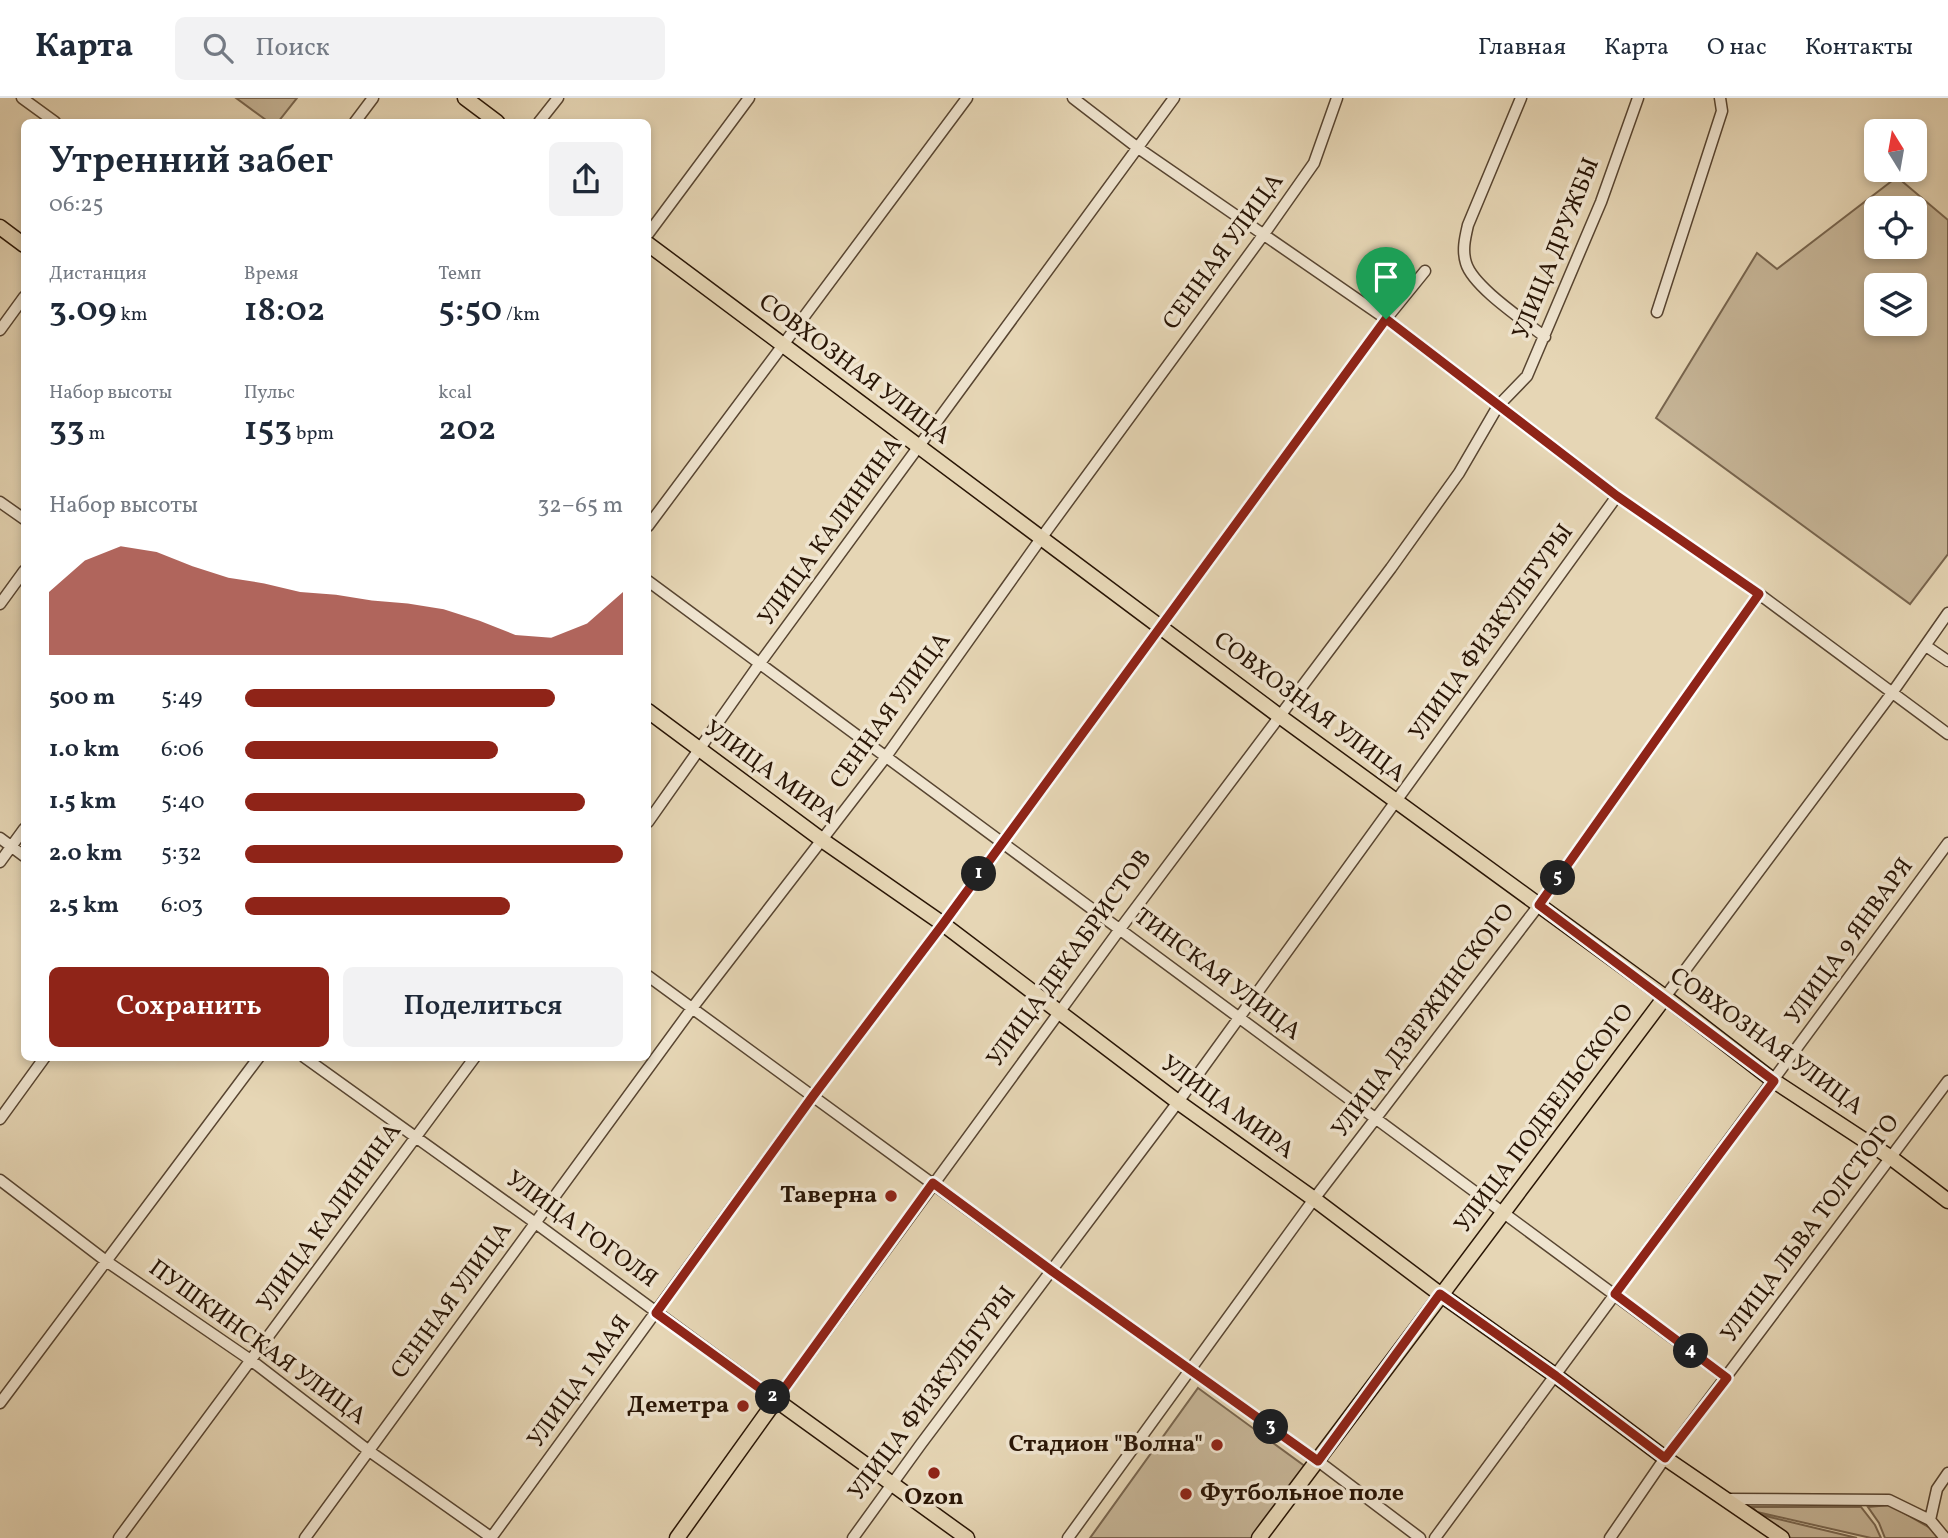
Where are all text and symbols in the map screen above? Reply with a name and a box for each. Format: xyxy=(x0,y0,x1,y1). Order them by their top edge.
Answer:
search box xyxy=(175,17,665,80)
text: Карта xyxy=(35,25,133,71)
icon: search xyxy=(199,29,237,67)
text: Поиск xyxy=(255,30,330,66)
text: Главная xyxy=(1478,31,1566,65)
text: Карта xyxy=(1604,31,1669,65)
text: О нас xyxy=(1707,31,1767,65)
text: Контакты xyxy=(1805,31,1913,65)
north arrow xyxy=(1864,119,1927,182)
map controls xyxy=(1864,119,1927,336)
text: Утренний забег xyxy=(49,136,333,189)
button: share xyxy=(549,142,623,216)
street label: УЛИЦА ДРУЖБЫ xyxy=(1505,153,1609,345)
street label: СЕННАЯ УЛИЦА xyxy=(1155,167,1293,337)
text: 06:25 xyxy=(49,189,104,221)
button: locate xyxy=(1864,196,1927,259)
pin xyxy=(1356,247,1416,319)
icon: arrive xyxy=(1367,258,1405,296)
text: Дистанция xyxy=(49,261,147,287)
text: Время xyxy=(244,261,298,287)
text: Темп xyxy=(438,261,481,287)
button: layers xyxy=(1864,273,1927,336)
street label: СОВХОЗНАЯ УЛИЦА xyxy=(751,286,957,454)
text: 3.09 xyxy=(49,287,117,335)
text: 18:02 xyxy=(244,287,325,335)
text: 5:50 xyxy=(438,287,502,335)
text: km xyxy=(117,302,148,328)
text: /km xyxy=(502,302,540,328)
text: Набор высоты xyxy=(49,380,172,406)
text: Пульс xyxy=(244,380,295,406)
text: kcal xyxy=(438,380,472,406)
text: 33 xyxy=(49,406,85,454)
text: 153 xyxy=(244,406,292,454)
text: 202 xyxy=(438,406,496,454)
text: m xyxy=(85,421,105,447)
text: bpm xyxy=(292,421,334,447)
street label: УЛИЦА КАЛИНИНА xyxy=(751,430,911,634)
text: Набор высоты xyxy=(49,490,198,522)
text: 32–65 m xyxy=(537,490,623,522)
street label: УЛИЦА ФИЗКУЛЬТУРЫ xyxy=(1402,517,1582,749)
street label: СОВХОЗНАЯ УЛИЦА xyxy=(1206,624,1412,792)
street label: СЕННАЯ УЛИЦА xyxy=(822,626,960,796)
text: 500 m xyxy=(49,682,115,714)
text: 5:49 xyxy=(161,682,202,714)
street label: УЛИЦА МИРА xyxy=(696,713,844,833)
text: 1.0 km xyxy=(49,734,120,766)
text: 6:06 xyxy=(161,734,204,766)
text: 1.5 km xyxy=(49,786,116,818)
text: 5:40 xyxy=(161,786,205,818)
text: 2.0 km xyxy=(49,838,122,870)
text: 5:32 xyxy=(161,838,202,870)
street label: УЛИЦА ДЕКАБРИСТОВ xyxy=(979,843,1161,1075)
street label: УЛИЦА 9 ЯНВАРЯ xyxy=(1778,851,1922,1033)
pin: 1 xyxy=(962,856,996,892)
text: 1 xyxy=(975,860,982,886)
pin: 5 xyxy=(1540,860,1576,896)
text: 5 xyxy=(1553,864,1562,890)
text: 2.5 km xyxy=(49,890,119,922)
text: 6:03 xyxy=(161,890,203,922)
street label: УЛИЦА ДЗЕРЖИНСКОГО xyxy=(1324,897,1524,1145)
street label: ТИНСКАЯ УЛИЦА xyxy=(1126,901,1308,1049)
street label: СОВХОЗНАЯ УЛИЦА xyxy=(1662,960,1870,1124)
button: Сохранить xyxy=(49,967,329,1047)
button: Поделиться xyxy=(343,967,623,1047)
street label: УЛИЦА ПОДБЕЛЬСКОГО xyxy=(1447,997,1643,1241)
street label: УЛИЦА МИРА xyxy=(1153,1048,1301,1168)
street label: УЛИЦА ЛЬВА ТОЛСТОГО xyxy=(1714,1108,1908,1350)
street label: УЛИЦА КАЛИНИНА xyxy=(250,1116,410,1320)
street label: УЛИЦА ГОГОЛЯ xyxy=(498,1163,664,1297)
place label: Таверна xyxy=(780,1179,877,1213)
marker: Таверна xyxy=(883,1188,899,1204)
street label: СЕННАЯ УЛИЦА xyxy=(383,1216,521,1386)
street label: ПУШКИНСКАЯ УЛИЦА xyxy=(141,1252,373,1434)
street label: УЛИЦА ФИЗКУЛЬТУРЫ xyxy=(841,1280,1025,1508)
street label: УЛИЦА 1 МАЯ xyxy=(520,1309,640,1455)
pin: 4 xyxy=(1674,1334,1708,1368)
text: 4 xyxy=(1685,1337,1696,1363)
pin: 2 xyxy=(756,1380,790,1414)
text: 2 xyxy=(768,1383,777,1409)
place label: Деметра xyxy=(627,1389,729,1423)
marker: Деметра xyxy=(735,1398,751,1414)
pin: 3 xyxy=(1254,1410,1288,1444)
text: 3 xyxy=(1266,1413,1275,1439)
place label: Стадион "Волна" xyxy=(1008,1428,1203,1462)
marker: Стадион "Волна" xyxy=(1209,1437,1225,1453)
marker: Ozon xyxy=(926,1465,942,1481)
place label: Футбольное поле xyxy=(1200,1477,1404,1511)
place label: Ozon xyxy=(904,1481,964,1515)
marker: Футбольное поле xyxy=(1178,1486,1194,1502)

